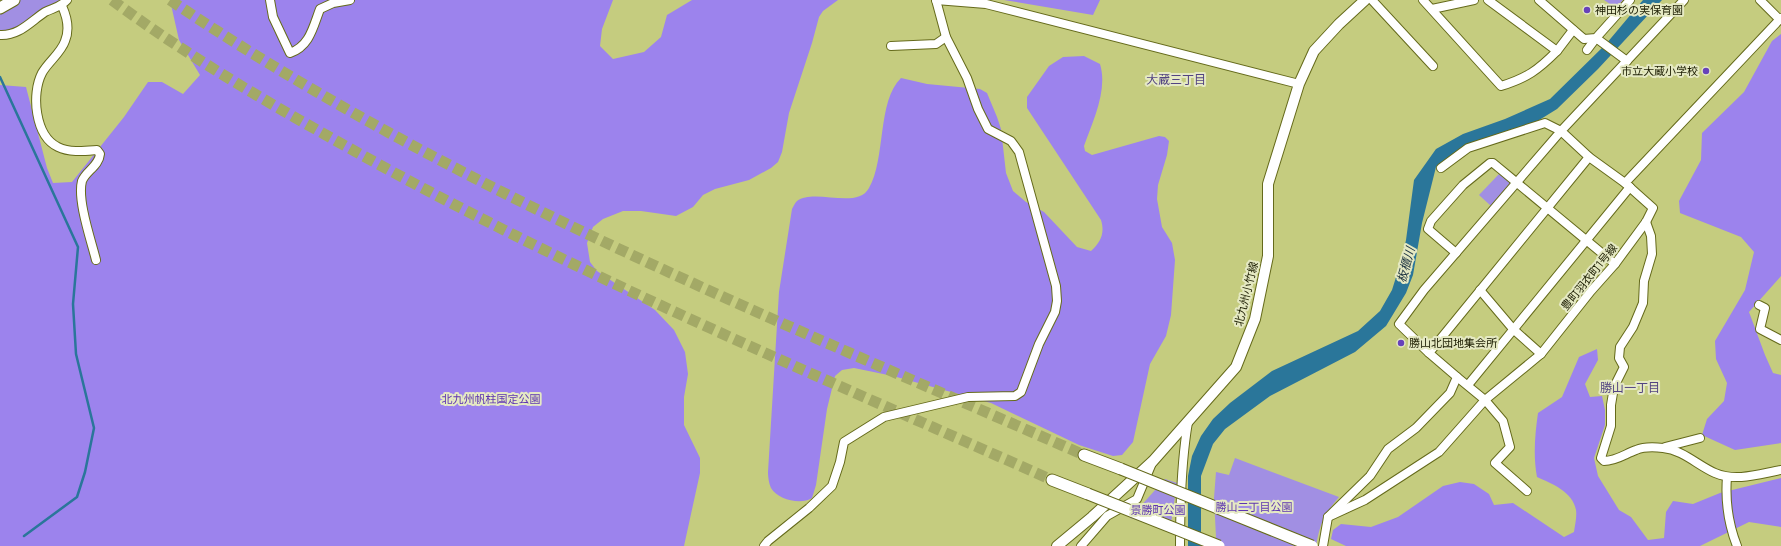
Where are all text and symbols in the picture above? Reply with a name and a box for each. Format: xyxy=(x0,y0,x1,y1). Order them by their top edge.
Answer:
place label: 神田杉の実保育園 xyxy=(1595,2,1683,17)
marker: 神田杉の実保育園 xyxy=(1582,5,1592,15)
place label: 市立大蔵小学校 xyxy=(1621,63,1698,78)
marker: 市立大蔵小学校 xyxy=(1701,66,1711,76)
district label: 大蔵三丁目 xyxy=(1146,71,1206,88)
street label: 豊町羽衣町1号線 xyxy=(1557,240,1620,313)
water label: 板櫃川 xyxy=(1392,243,1419,285)
street label: 北九州小竹線 xyxy=(1230,260,1261,328)
place label: 勝山北団地集会所 xyxy=(1409,335,1498,350)
marker: 勝山北団地集会所 xyxy=(1396,338,1406,348)
district label: 勝山一丁目 xyxy=(1600,379,1660,396)
park label: 北九州帆柱国定公園 xyxy=(442,391,541,406)
park label: 勝山二丁目公園 xyxy=(1216,499,1293,514)
park label: 景勝町公園 xyxy=(1131,502,1186,517)

